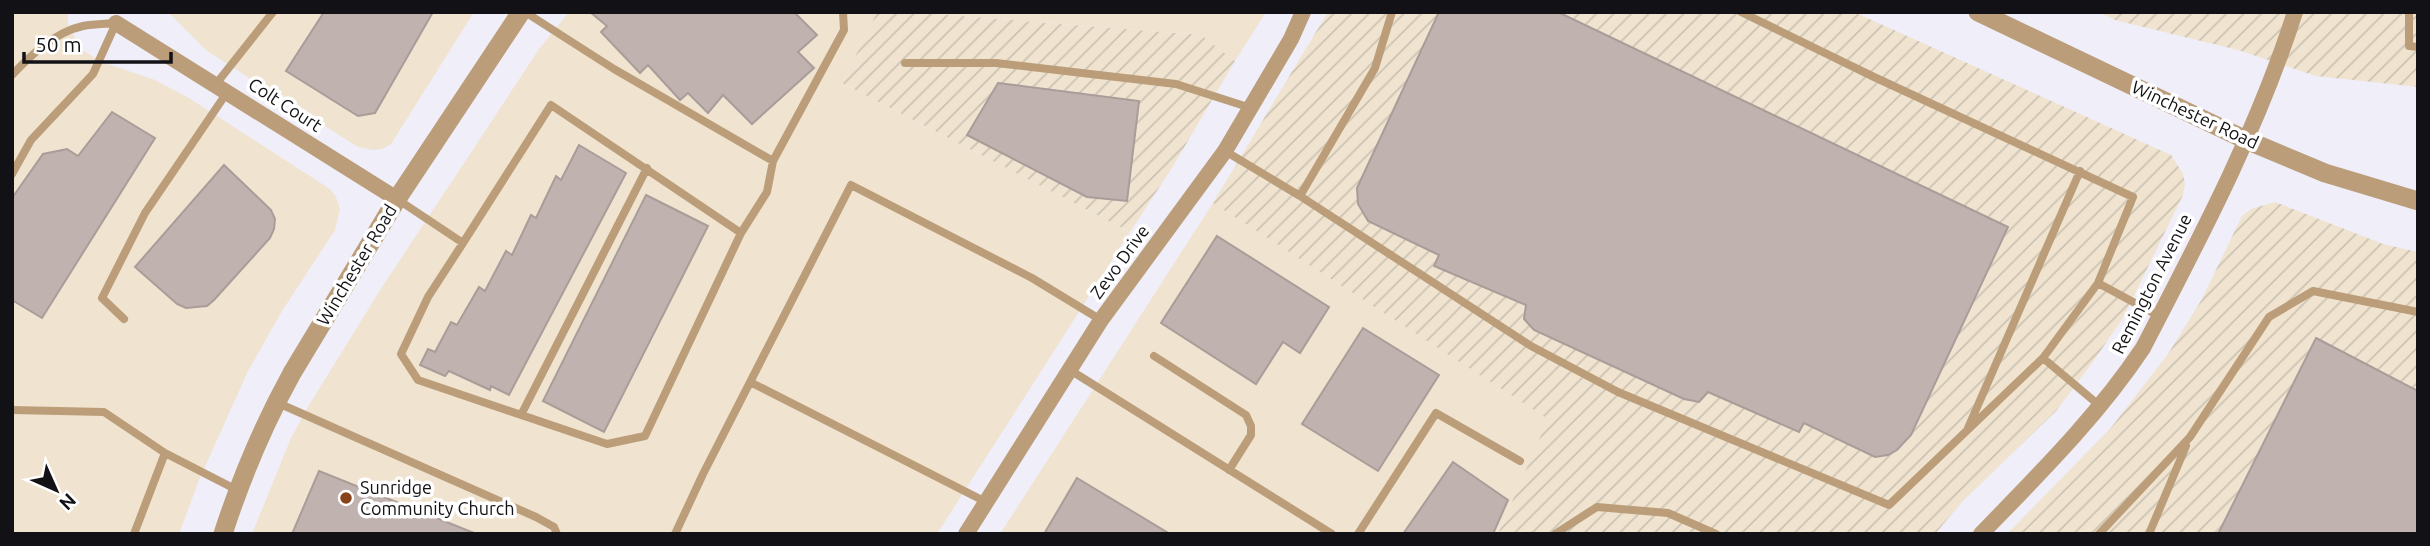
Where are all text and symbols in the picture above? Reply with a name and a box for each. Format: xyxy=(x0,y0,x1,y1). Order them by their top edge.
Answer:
scale bar xyxy=(24,21,172,65)
text: 50 m xyxy=(35,32,82,56)
street label: Colt Court xyxy=(245,73,326,135)
street label: Winchester Road xyxy=(2129,76,2262,152)
street label: Winchester Road xyxy=(312,200,400,329)
street label: Remington Avenue xyxy=(2107,210,2195,357)
street label: Zevo Drive xyxy=(1086,221,1153,302)
north arrow xyxy=(21,455,91,525)
place label: Sunridge Community Church xyxy=(360,477,514,518)
text: N xyxy=(55,489,81,515)
marker: Sunridge Community Church xyxy=(338,490,354,506)

